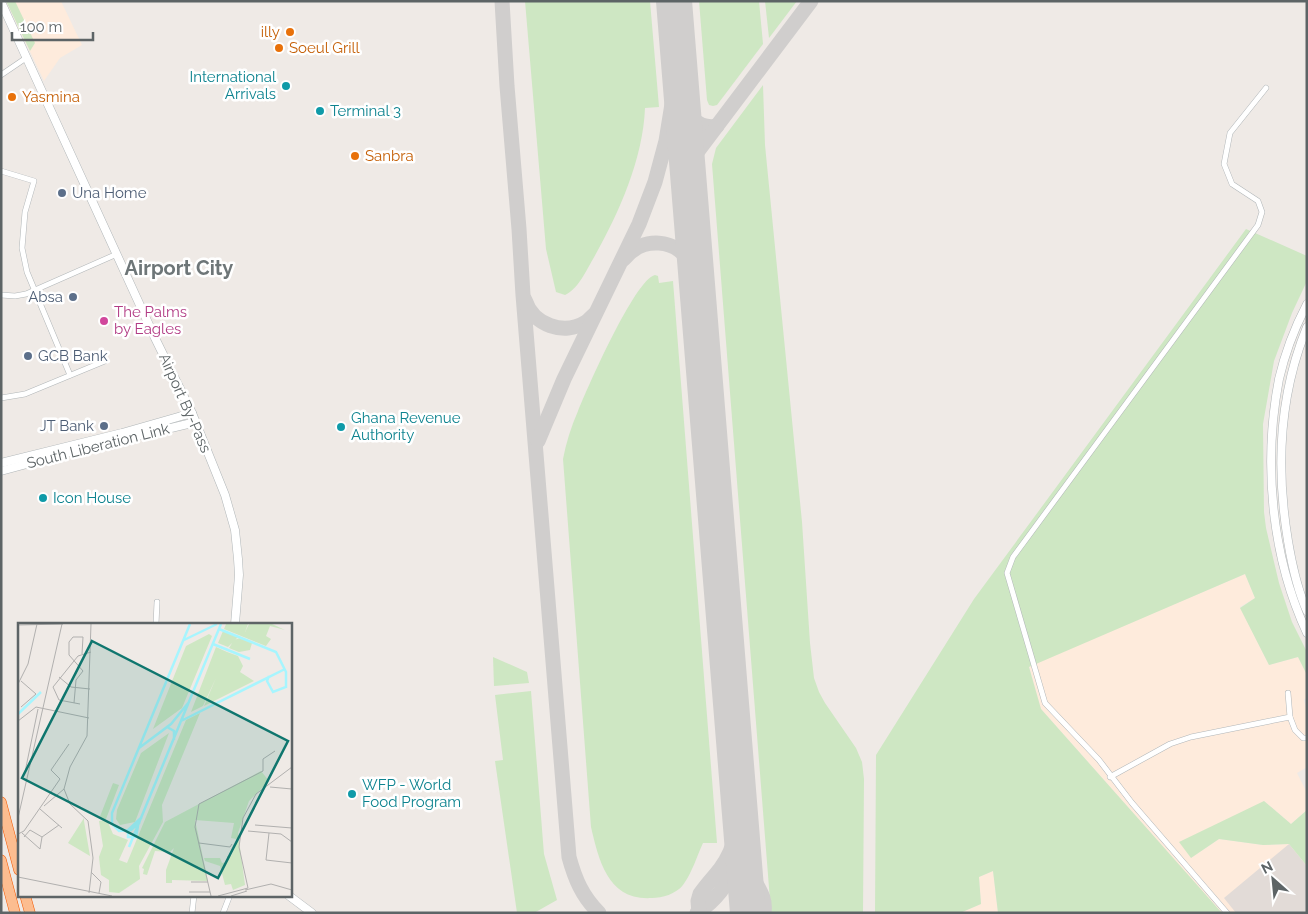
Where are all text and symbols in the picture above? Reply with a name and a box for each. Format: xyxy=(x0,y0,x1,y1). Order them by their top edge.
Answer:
scale bar xyxy=(12,10,94,42)
text: 100 m xyxy=(20,18,62,36)
place label: illy xyxy=(261,23,280,41)
marker: illy xyxy=(284,26,296,38)
place label: Soeul Grill xyxy=(289,39,361,57)
marker: Soeul Grill xyxy=(273,42,285,54)
place label: International Arrivals xyxy=(190,68,277,103)
marker: International Arrivals xyxy=(280,80,292,92)
place label: Yasmina xyxy=(22,88,80,106)
marker: Yasmina xyxy=(6,91,18,103)
place label: Terminal 3 xyxy=(330,102,401,120)
marker: Terminal 3 xyxy=(314,105,326,117)
place label: Sanbra xyxy=(365,147,414,165)
marker: Sanbra xyxy=(349,150,361,162)
place label: Una Home xyxy=(72,184,147,202)
marker: Una Home xyxy=(56,187,68,199)
district label: Airport City xyxy=(125,256,233,280)
place label: Absa xyxy=(28,288,63,306)
marker: Absa xyxy=(67,291,79,303)
place label: The Palms by Eagles xyxy=(114,303,187,338)
marker: The Palms by Eagles xyxy=(98,315,110,327)
place label: GCB Bank xyxy=(38,347,108,365)
marker: GCB Bank xyxy=(22,350,34,362)
street label: Airport By-Pass xyxy=(155,350,215,456)
place label: Ghana Revenue Authority xyxy=(351,409,461,444)
place label: JT Bank xyxy=(39,417,94,435)
street label: South Liberation Link xyxy=(25,420,171,472)
marker: JT Bank xyxy=(98,420,110,432)
marker: Ghana Revenue Authority xyxy=(335,421,347,433)
place label: Icon House xyxy=(53,489,131,507)
marker: Icon House xyxy=(37,492,49,504)
inset map xyxy=(18,623,291,896)
place label: WFP - World Food Program xyxy=(362,776,461,811)
marker: WFP - World Food Program xyxy=(346,788,358,800)
north arrow xyxy=(1248,854,1298,904)
text: N xyxy=(1259,858,1275,877)

